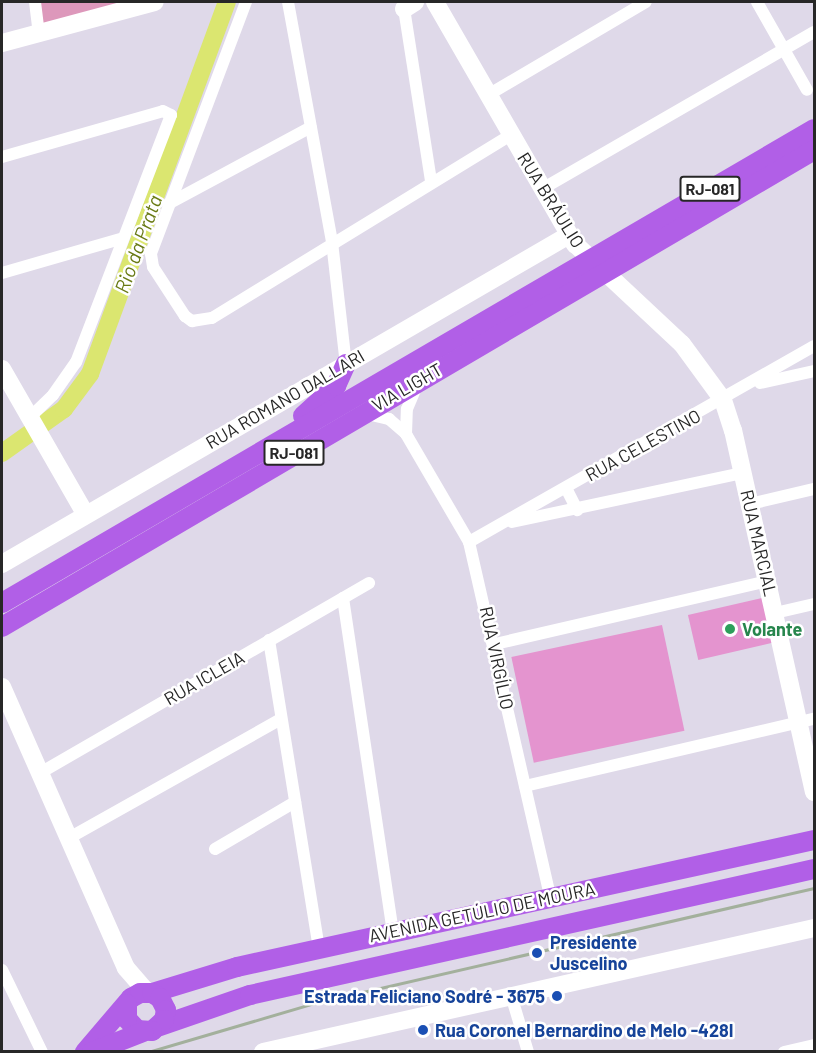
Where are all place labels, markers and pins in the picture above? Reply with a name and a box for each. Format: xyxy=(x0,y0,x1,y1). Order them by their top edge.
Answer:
place label: Volante xyxy=(742,618,802,640)
marker: Volante xyxy=(723,622,737,636)
place label: Presidente Juscelino xyxy=(550,932,637,974)
marker: Presidente Juscelino xyxy=(528,944,546,962)
place label: Estrada Feliciano Sodré - 3675 xyxy=(304,985,545,1007)
marker: Estrada Feliciano Sodré - 3675 xyxy=(550,989,564,1003)
place label: Rua Coronel Bernardino de Melo -428I xyxy=(435,1019,733,1041)
marker: Rua Coronel Bernardino de Melo -428I xyxy=(416,1023,430,1037)

